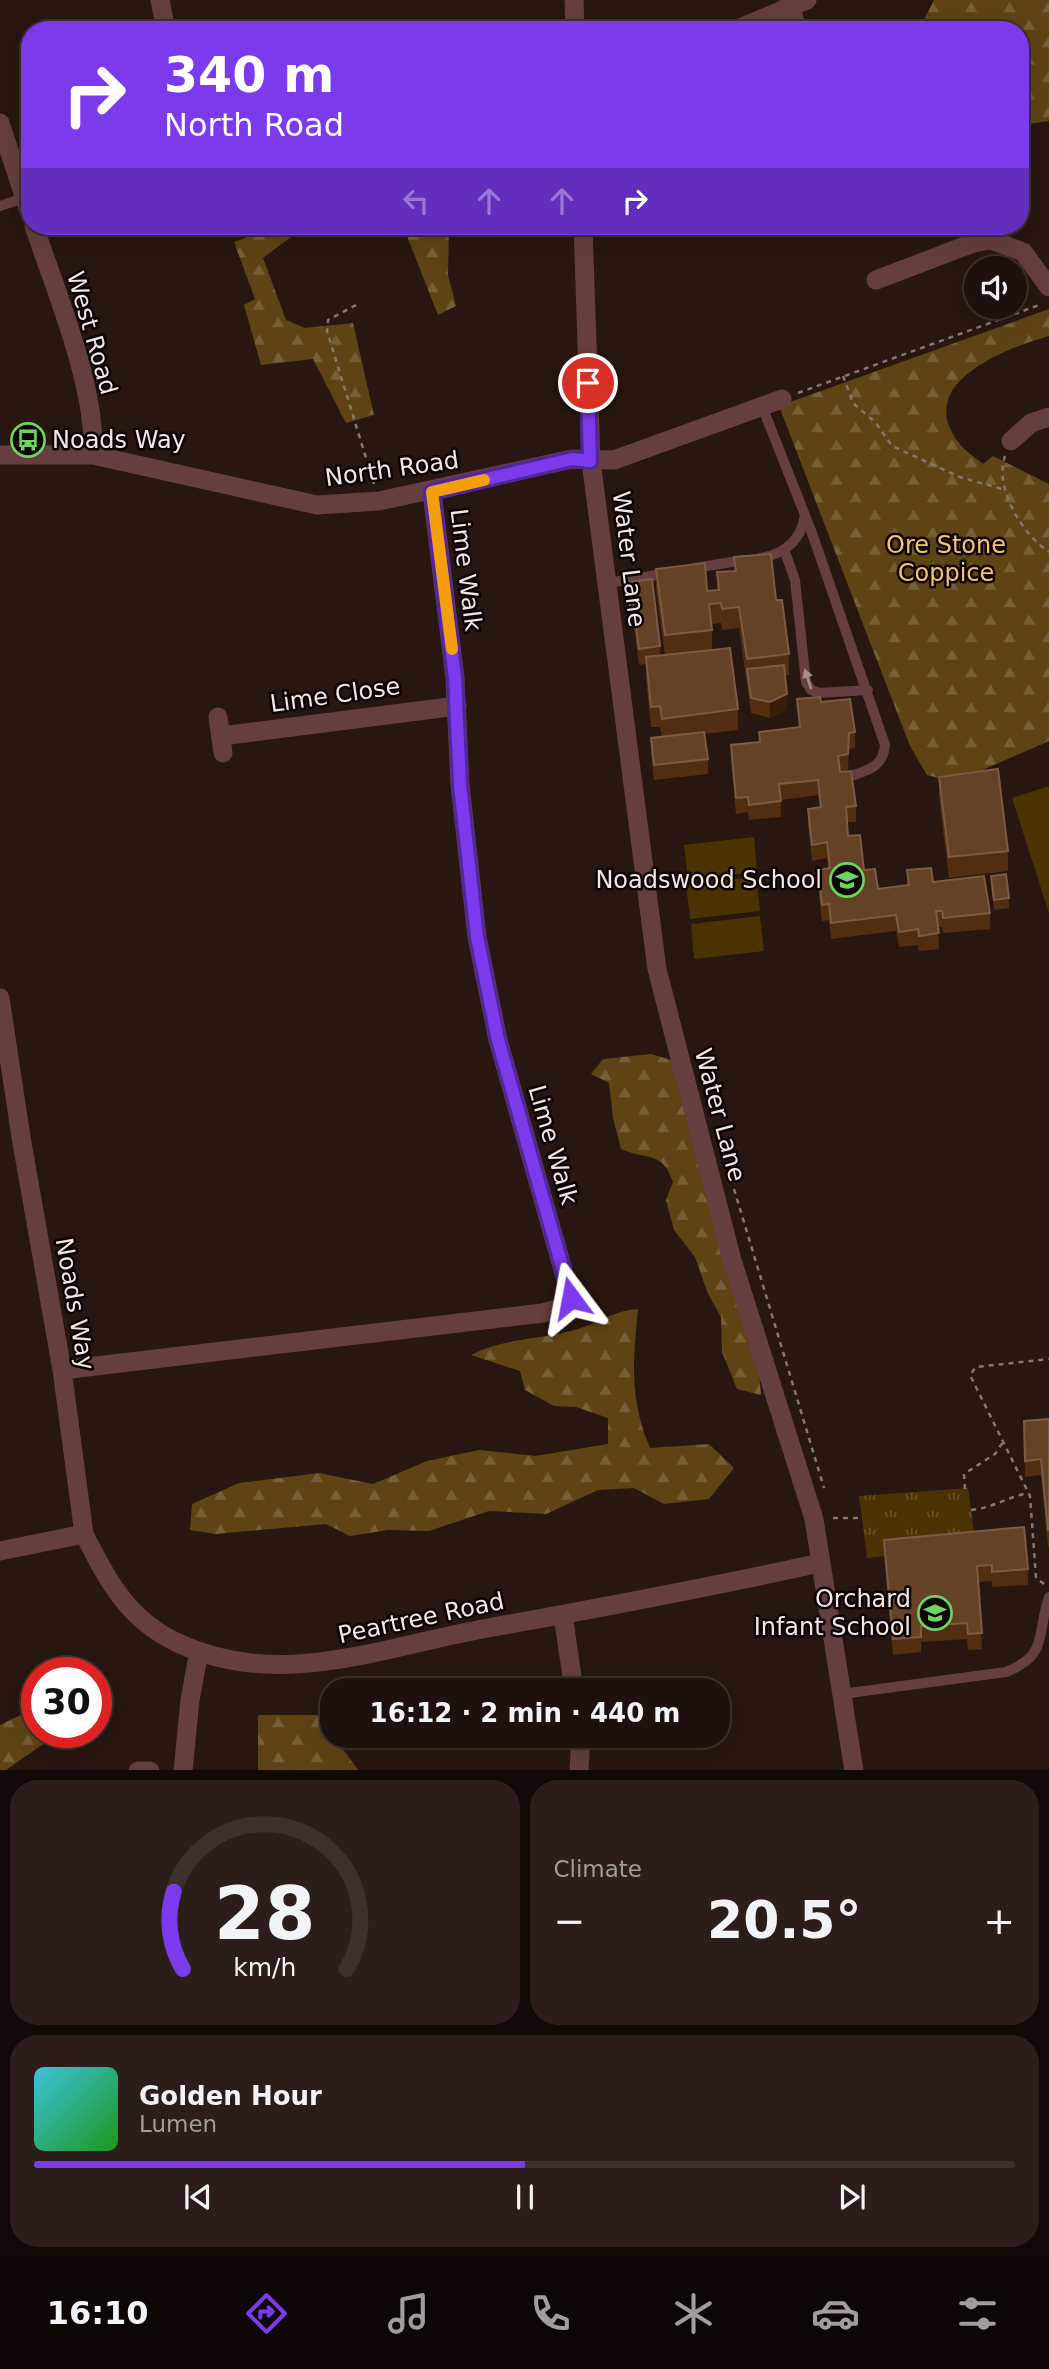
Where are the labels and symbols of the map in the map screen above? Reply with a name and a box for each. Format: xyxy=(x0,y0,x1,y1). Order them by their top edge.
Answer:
street label: West Road xyxy=(61,268,123,398)
pin xyxy=(558,353,618,413)
bus stop icon: Noads Way xyxy=(9,421,47,459)
place label: Noads Way xyxy=(52,426,186,454)
street label: North Road xyxy=(323,446,461,492)
street label: Water Lane xyxy=(607,489,651,629)
street label: Lime Walk xyxy=(445,507,487,633)
park label: Ore Stone Coppice xyxy=(886,531,1006,587)
one-way arrow xyxy=(803,669,813,690)
street label: Lime Close xyxy=(268,672,402,718)
school or university icon: Noadswood School xyxy=(828,861,866,899)
place label: Noadswood School xyxy=(595,866,822,894)
street label: Water Lane xyxy=(689,1045,751,1185)
street label: Lime Walk xyxy=(523,1082,583,1208)
street label: Noads Way xyxy=(50,1236,100,1372)
position arrow xyxy=(534,1261,608,1335)
place label: Orchard Infant School xyxy=(754,1585,911,1641)
street label: Peartree Road xyxy=(335,1587,507,1649)
school or university icon: Orchard Infant School xyxy=(916,1594,954,1632)
speed limit sign: 30 xyxy=(21,1657,112,1748)

